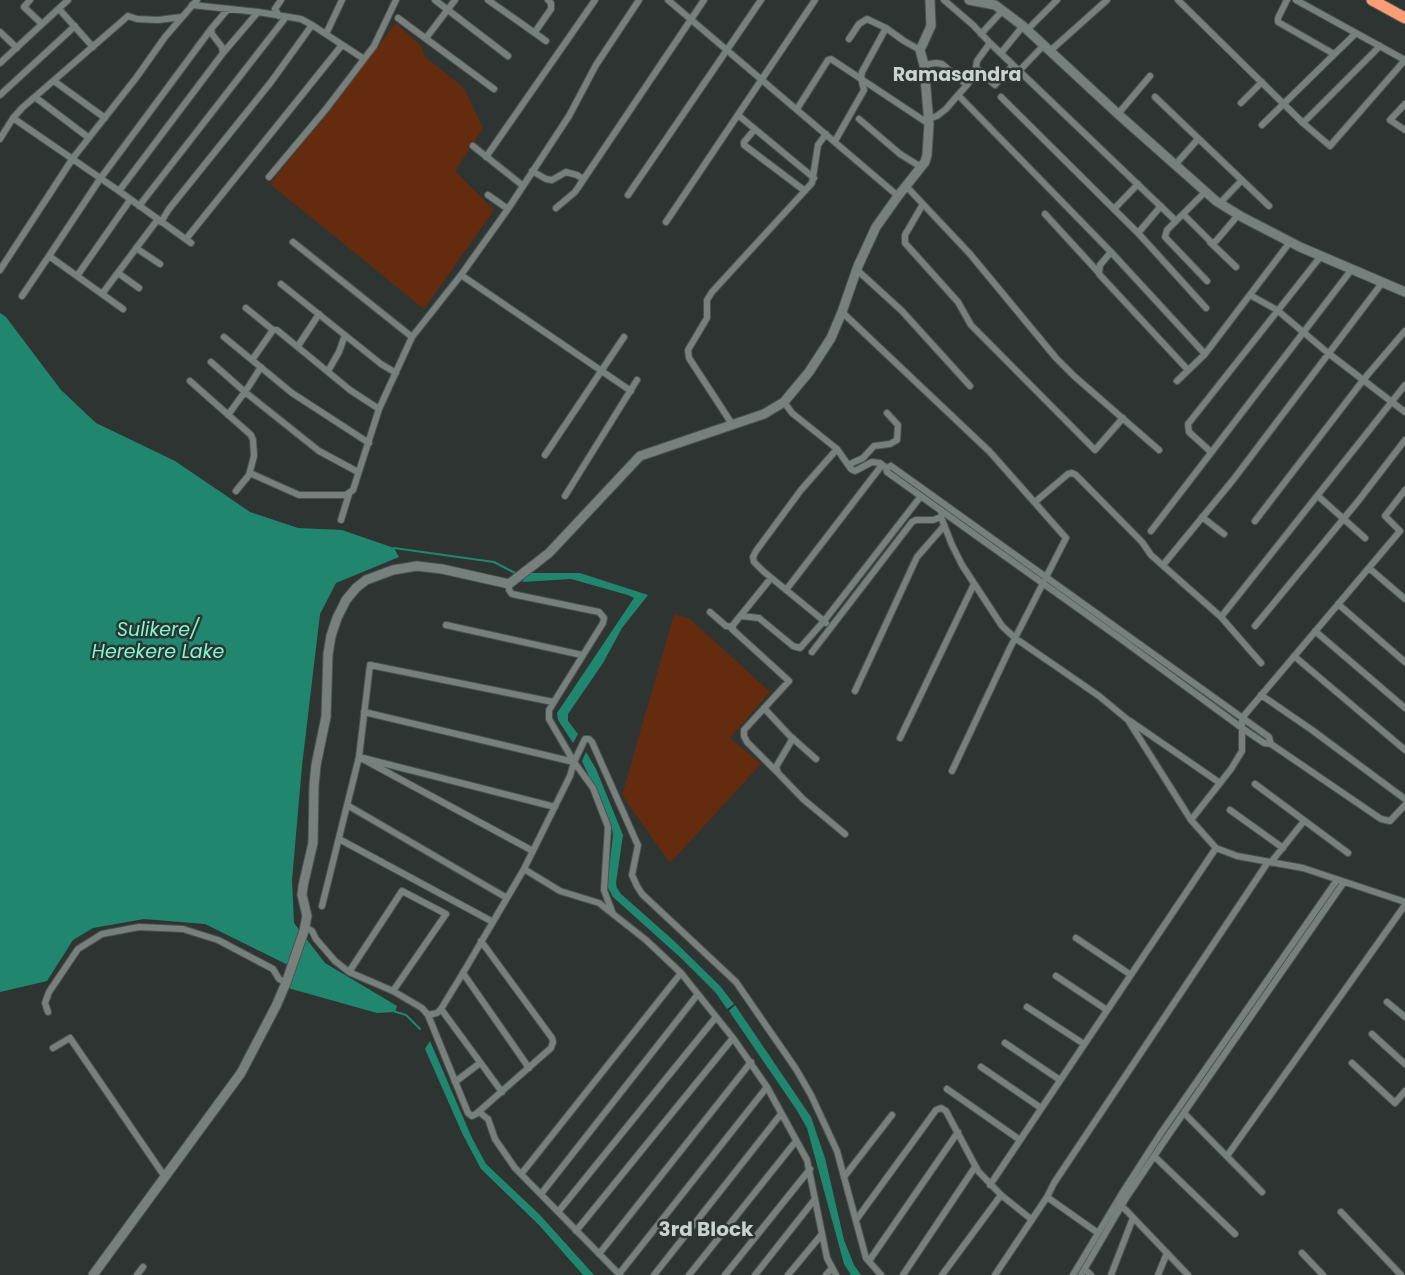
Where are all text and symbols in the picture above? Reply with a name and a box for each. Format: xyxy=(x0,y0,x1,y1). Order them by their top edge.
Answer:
district label: Ramasandra xyxy=(893,65,1021,87)
water label: Sulikere/ Herekere Lake xyxy=(92,620,224,664)
district label: 3rd Block xyxy=(659,1219,753,1243)

